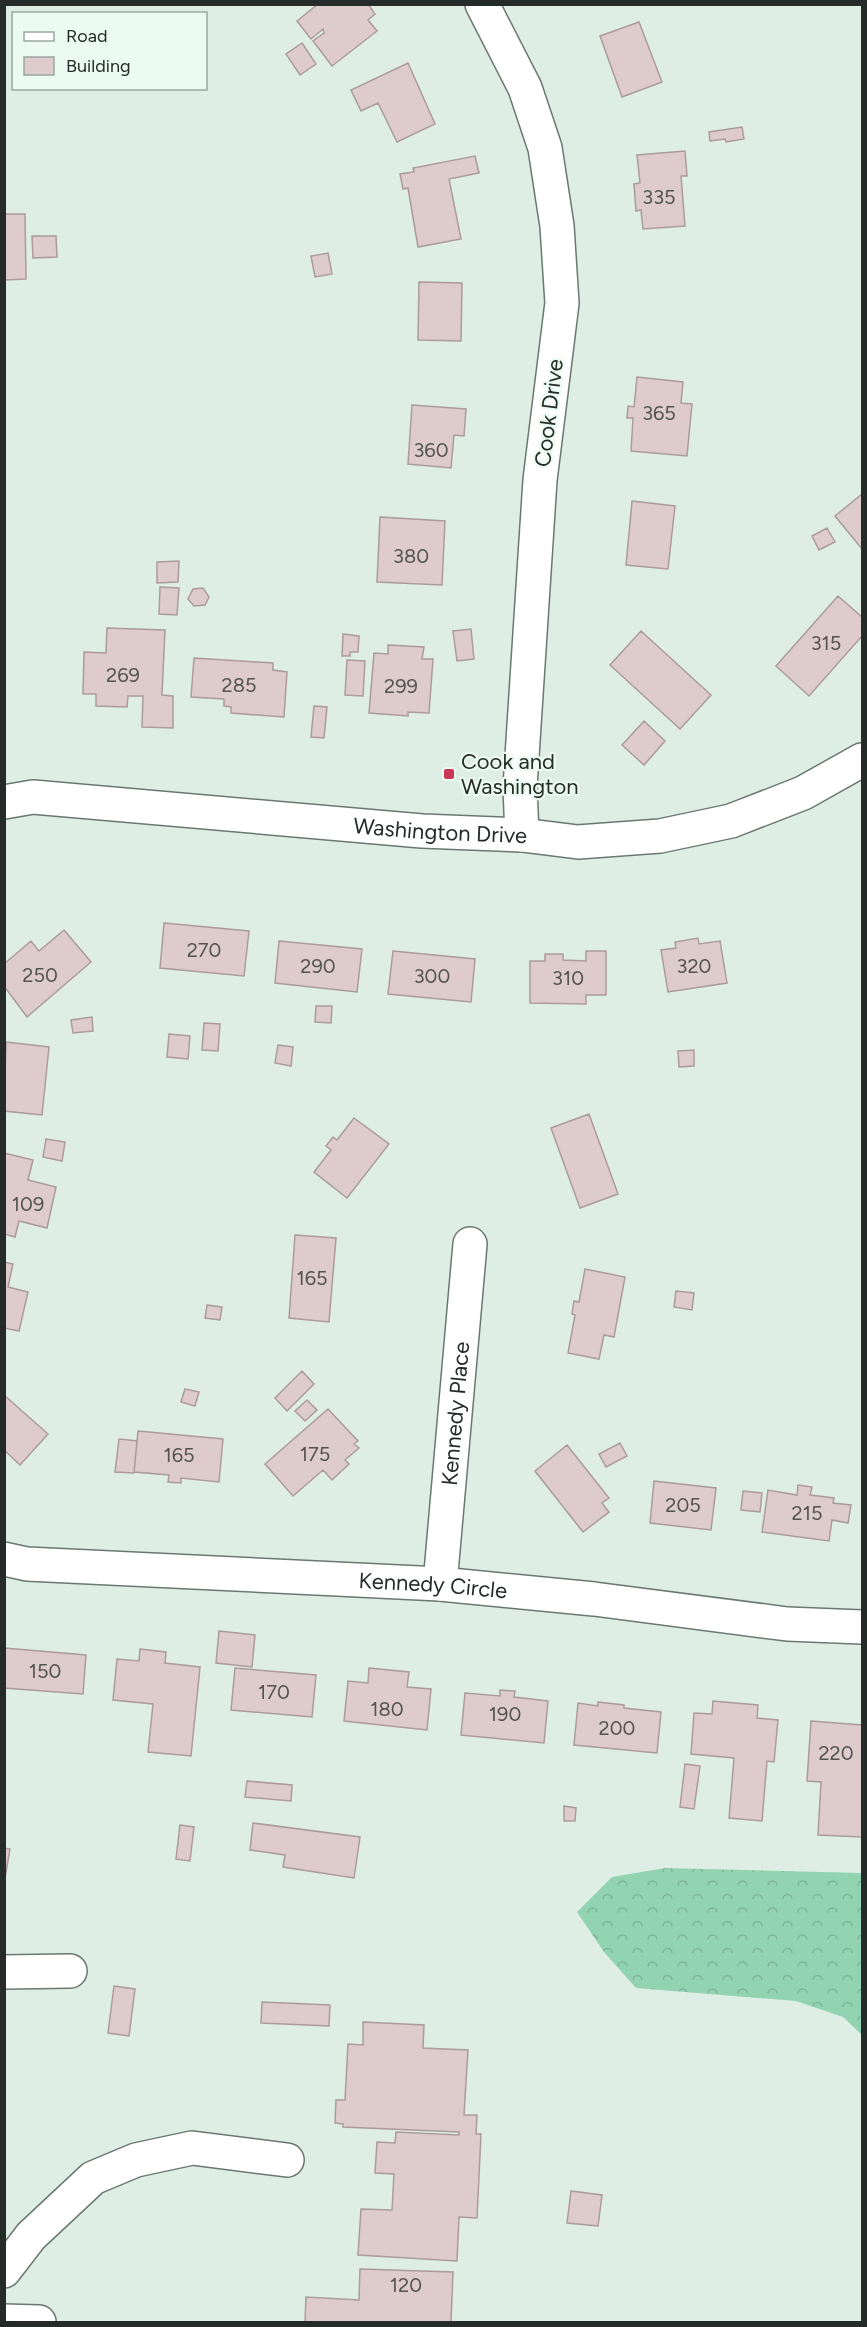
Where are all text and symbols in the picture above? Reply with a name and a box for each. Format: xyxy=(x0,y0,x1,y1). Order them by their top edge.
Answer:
legend xyxy=(12,12,207,90)
text: Road xyxy=(66,25,107,47)
text: Building xyxy=(66,55,131,77)
house number: 335 xyxy=(642,185,676,209)
street label: Cook Drive xyxy=(529,358,569,468)
house number: 365 xyxy=(642,401,676,425)
house number: 360 xyxy=(413,438,449,462)
house number: 380 xyxy=(393,544,429,568)
house number: 315 xyxy=(811,631,841,655)
house number: 269 xyxy=(106,663,140,687)
house number: 285 xyxy=(222,673,256,697)
house number: 299 xyxy=(384,674,418,698)
place label: Cook and Washington xyxy=(461,748,579,800)
marker: Cook and Washington xyxy=(442,767,456,781)
street label: Washington Drive xyxy=(352,812,528,849)
house number: 270 xyxy=(187,938,221,962)
house number: 290 xyxy=(300,954,336,978)
house number: 320 xyxy=(677,954,711,978)
house number: 250 xyxy=(22,963,58,987)
house number: 300 xyxy=(414,964,450,988)
house number: 310 xyxy=(552,966,584,990)
house number: 109 xyxy=(12,1192,44,1216)
house number: 165 xyxy=(296,1266,328,1290)
street label: Kennedy Place xyxy=(435,1340,475,1487)
house number: 175 xyxy=(300,1442,330,1466)
house number: 165 xyxy=(163,1443,195,1467)
house number: 205 xyxy=(665,1493,701,1517)
house number: 215 xyxy=(792,1501,822,1525)
street label: Kennedy Circle xyxy=(358,1567,508,1604)
house number: 150 xyxy=(29,1659,61,1683)
house number: 170 xyxy=(258,1680,290,1704)
house number: 180 xyxy=(370,1697,404,1721)
house number: 190 xyxy=(489,1702,521,1726)
house number: 200 xyxy=(599,1716,635,1740)
house number: 220 xyxy=(818,1741,854,1765)
house number: 120 xyxy=(390,2273,422,2297)

